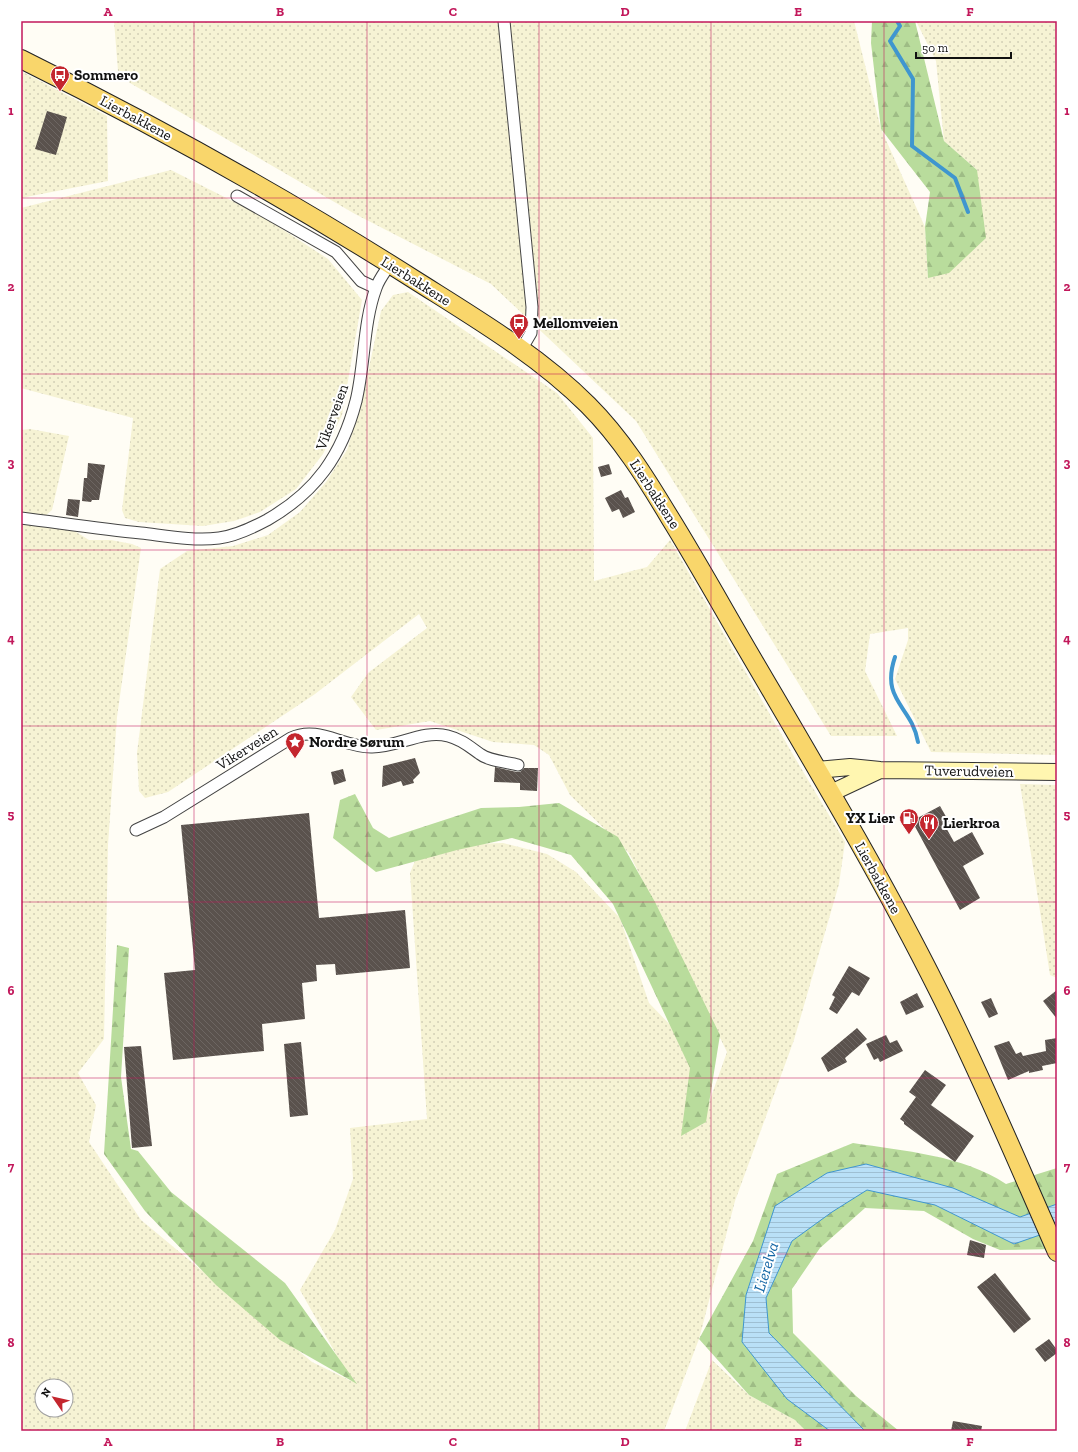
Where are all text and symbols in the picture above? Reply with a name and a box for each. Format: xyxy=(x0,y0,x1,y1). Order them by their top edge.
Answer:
text: A xyxy=(104,4,113,19)
text: B xyxy=(276,4,284,19)
text: C xyxy=(449,4,457,19)
text: D xyxy=(620,4,630,19)
text: E xyxy=(794,4,802,19)
text: F xyxy=(966,4,974,19)
scale bar xyxy=(916,34,1011,60)
text: 50 m xyxy=(922,41,949,55)
bus stop icon: Sommero xyxy=(49,64,71,92)
place label: Sommero xyxy=(74,66,138,84)
street label: Lierbakkene xyxy=(97,92,175,144)
text: 1 xyxy=(8,103,14,118)
text: 1 xyxy=(1064,103,1070,118)
street label: Lierbakkene xyxy=(378,252,454,310)
text: 2 xyxy=(8,279,15,294)
text: 2 xyxy=(1064,279,1071,294)
bus stop icon: Mellomveien xyxy=(508,312,530,340)
place label: Mellomveien xyxy=(533,314,618,332)
street label: Vikerveien xyxy=(311,381,352,453)
text: 3 xyxy=(8,455,15,470)
text: 3 xyxy=(1064,455,1071,470)
street label: Lierbakkene xyxy=(626,456,684,532)
text: 4 xyxy=(7,631,15,646)
text: 4 xyxy=(1063,631,1071,646)
street label: Vikerveien xyxy=(212,722,281,774)
place icon: Nordre Sørum xyxy=(284,731,306,759)
place label: Nordre Sørum xyxy=(309,733,404,751)
street label: Tuverudveien xyxy=(924,761,1014,781)
text: 5 xyxy=(8,807,15,822)
fuel station icon: YX Lier xyxy=(898,807,920,835)
text: 5 xyxy=(1064,807,1071,822)
place label: YX Lier xyxy=(846,809,895,827)
restaurant icon: Lierkroa xyxy=(918,812,940,840)
place label: Lierkroa xyxy=(943,814,1000,832)
street label: Lierbakkene xyxy=(851,839,905,917)
text: 6 xyxy=(8,983,15,998)
text: 6 xyxy=(1064,983,1071,998)
text: 7 xyxy=(8,1159,15,1174)
text: 7 xyxy=(1064,1159,1071,1174)
water label: Lierelva xyxy=(749,1240,783,1294)
text: 8 xyxy=(7,1335,15,1350)
text: 8 xyxy=(1063,1335,1071,1350)
north arrow xyxy=(34,1378,74,1418)
text: N xyxy=(38,1385,54,1400)
text: A xyxy=(104,1434,113,1449)
text: B xyxy=(276,1434,284,1449)
text: C xyxy=(449,1434,457,1449)
text: D xyxy=(620,1434,630,1449)
text: E xyxy=(794,1434,802,1449)
text: F xyxy=(966,1434,974,1449)

